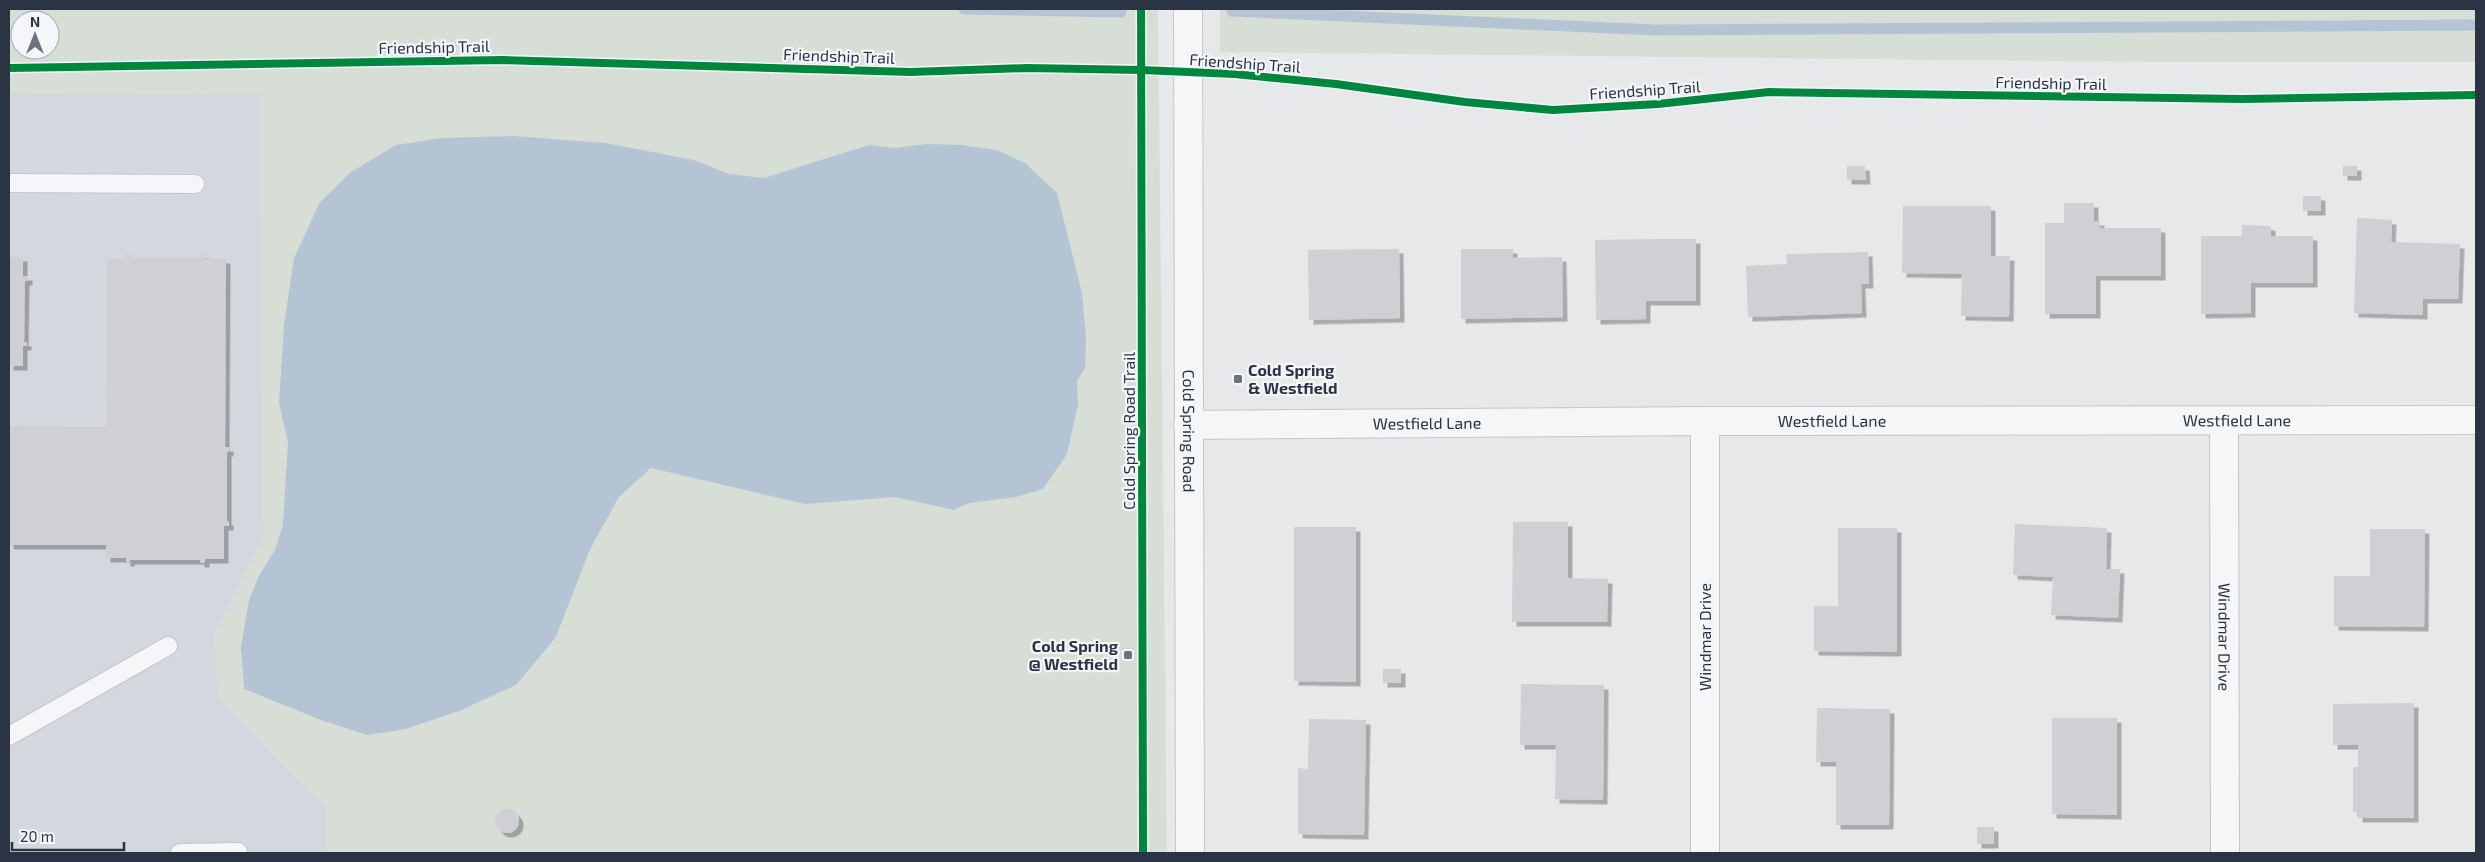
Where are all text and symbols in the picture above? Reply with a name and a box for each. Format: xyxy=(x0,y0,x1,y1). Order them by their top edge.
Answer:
north arrow xyxy=(10,10,60,60)
text: N xyxy=(30,13,40,30)
street label: Friendship Trail xyxy=(378,36,490,57)
street label: Friendship Trail xyxy=(783,44,895,67)
street label: Friendship Trail xyxy=(1189,49,1301,76)
street label: Friendship Trail xyxy=(1995,72,2107,93)
street label: Friendship Trail xyxy=(1589,76,1701,103)
street label: Cold Spring Road Trail xyxy=(1119,352,1138,510)
place label: Cold Spring & Westfield xyxy=(1248,360,1338,397)
street label: Cold Spring Road xyxy=(1180,369,1199,493)
marker: Cold Spring & Westfield xyxy=(1232,373,1244,385)
street label: Westfield Lane xyxy=(2183,410,2291,429)
street label: Westfield Lane xyxy=(1778,411,1886,430)
street label: Westfield Lane xyxy=(1373,413,1481,433)
street label: Windmar Drive xyxy=(1695,583,1714,691)
street label: Windmar Drive xyxy=(2215,583,2235,691)
place label: Cold Spring @ Westfield xyxy=(1029,636,1119,673)
marker: Cold Spring @ Westfield xyxy=(1122,649,1134,661)
scale bar xyxy=(12,820,125,852)
text: 20 m xyxy=(20,827,54,845)

